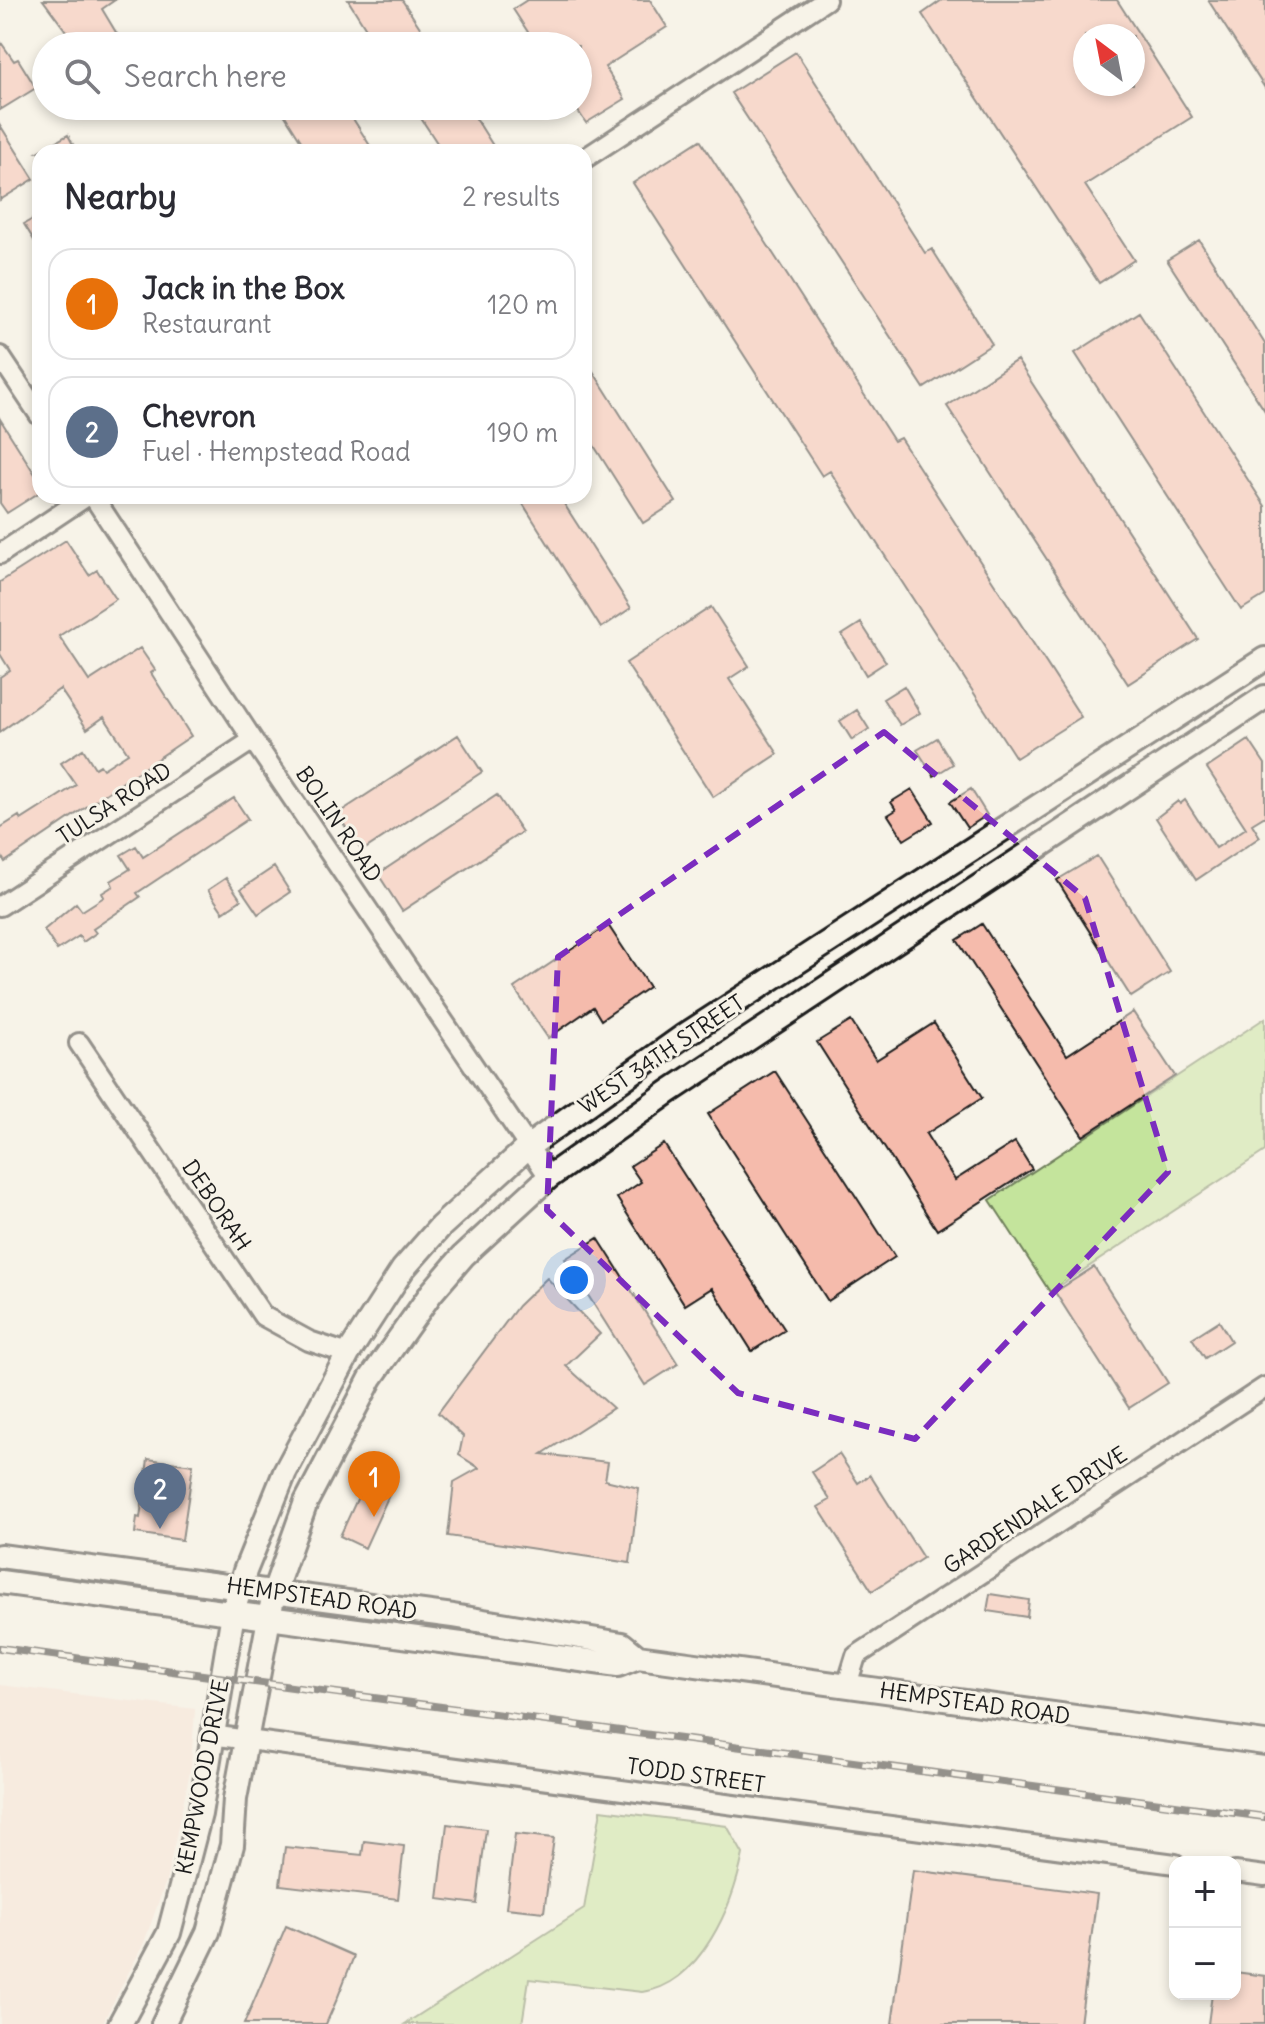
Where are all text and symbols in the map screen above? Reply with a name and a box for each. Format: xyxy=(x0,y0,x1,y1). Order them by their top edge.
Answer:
north arrow xyxy=(1073,24,1145,96)
search box xyxy=(32,32,592,120)
icon: search xyxy=(60,54,104,98)
text: Search here xyxy=(124,57,287,95)
text: Nearby xyxy=(64,175,177,218)
text: 2 results xyxy=(462,180,560,213)
text: Jack in the Box xyxy=(142,269,345,307)
text: 1 xyxy=(87,288,97,321)
text: 120 m xyxy=(487,288,558,321)
text: Restaurant xyxy=(142,307,271,340)
text: Chevron xyxy=(142,397,256,435)
text: 2 xyxy=(85,416,99,449)
text: 190 m xyxy=(487,416,558,449)
text: Fuel · Hempstead Road xyxy=(142,435,410,468)
street label: TULSA ROAD xyxy=(52,756,176,850)
street label: BOLIN ROAD xyxy=(290,761,388,887)
street label: WEST 34TH STREET xyxy=(573,988,749,1120)
street label: DEBORAH xyxy=(176,1154,258,1256)
your location xyxy=(554,1260,594,1300)
street label: GARDENDALE DRIVE xyxy=(938,1440,1132,1580)
pin: 1 xyxy=(348,1451,400,1517)
pin: 2 xyxy=(134,1463,186,1529)
street label: HEMPSTEAD ROAD xyxy=(225,1571,419,1625)
street label: HEMPSTEAD ROAD xyxy=(878,1676,1072,1730)
street label: KEMPWOOD DRIVE xyxy=(169,1677,235,1877)
street label: TODD STREET xyxy=(625,1751,767,1799)
map controls xyxy=(1169,1856,1241,2000)
button: + xyxy=(1169,1856,1241,1928)
button: − xyxy=(1169,1928,1241,2000)

